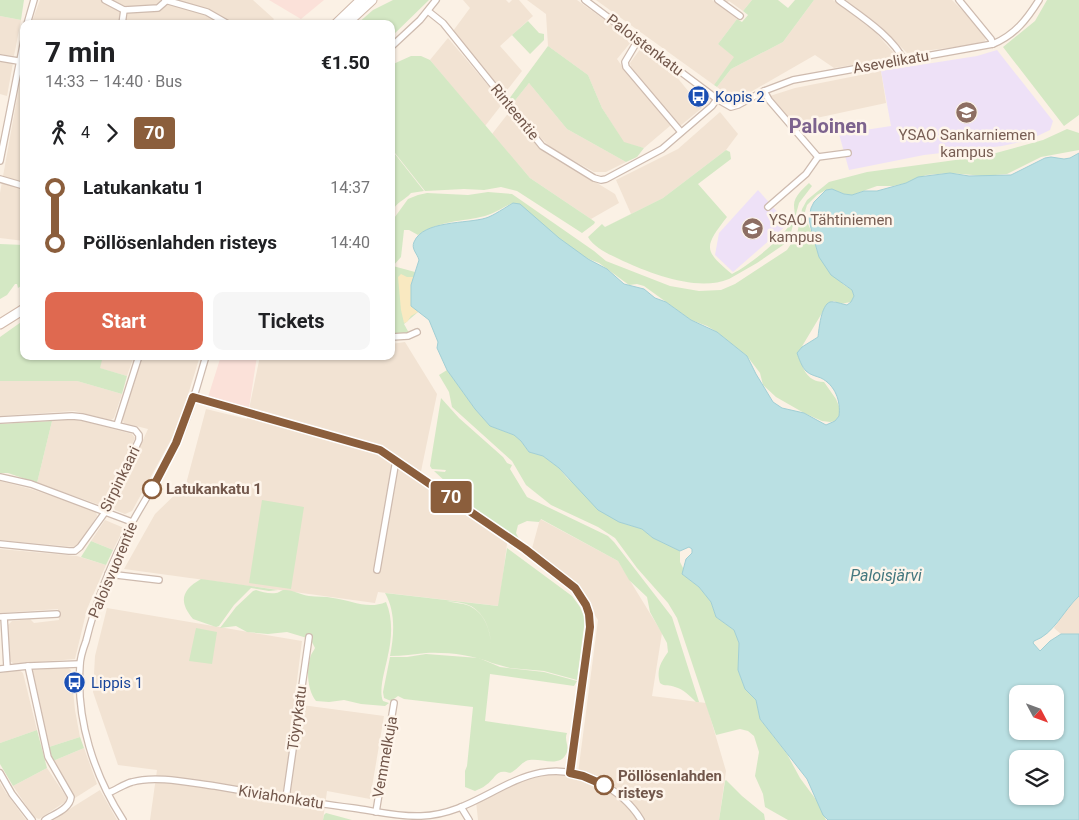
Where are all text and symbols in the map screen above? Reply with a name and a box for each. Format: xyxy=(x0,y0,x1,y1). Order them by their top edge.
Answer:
street label: Paloistenkatu xyxy=(603,10,687,80)
text: 7 min xyxy=(45,36,115,69)
street label: Asevelikatu xyxy=(852,46,930,78)
text: €1.50 xyxy=(321,51,370,74)
text: 14:33 – 14:40 · Bus xyxy=(45,72,182,91)
street label: Rinteentie xyxy=(487,80,543,144)
bus stop icon: Kopis 2 xyxy=(687,85,711,109)
place label: Kopis 2 xyxy=(715,88,765,106)
school or university icon: YSAO Sankarniemen kampus xyxy=(955,100,979,124)
district label: Paloinen xyxy=(789,114,867,138)
icon: walk xyxy=(45,119,73,147)
icon: forward xyxy=(98,119,126,147)
text: 70 xyxy=(144,122,165,143)
text: 4 xyxy=(81,123,90,142)
place label: YSAO Sankarniemen kampus xyxy=(898,126,1036,161)
text: Latukankatu 1 xyxy=(83,176,205,199)
text: 14:37 xyxy=(330,178,370,197)
place label: YSAO Tähtiniemen kampus xyxy=(769,211,893,246)
school or university icon: YSAO Tähtiniemen kampus xyxy=(741,217,765,241)
text: Pöllösenlahden risteys xyxy=(83,231,277,254)
text: 14:40 xyxy=(330,233,370,252)
button: Start xyxy=(45,292,203,350)
button: Tickets xyxy=(213,292,370,350)
street label: Sirpinkaari xyxy=(96,443,144,515)
marker: Latukankatu 1 xyxy=(142,479,162,499)
place label: Latukankatu 1 xyxy=(166,480,262,498)
line badge: 70 xyxy=(428,481,474,513)
text: 70 xyxy=(441,486,461,507)
street label: Paloisvuorentie xyxy=(85,519,141,621)
water label: Paloisjärvi xyxy=(850,566,922,585)
bus stop icon: Lippis 1 xyxy=(63,671,87,695)
place label: Lippis 1 xyxy=(91,674,143,692)
street label: Töyrykatu xyxy=(284,685,310,751)
north arrow xyxy=(1009,685,1064,740)
map controls xyxy=(1009,685,1064,805)
street label: Vemmelkuja xyxy=(369,715,401,799)
button: layers xyxy=(1009,750,1064,805)
place label: Pöllösenlahden risteys xyxy=(618,767,722,802)
marker: Pöllösenlahden risteys xyxy=(594,775,614,795)
street label: Kiviahonkatu xyxy=(237,781,325,813)

